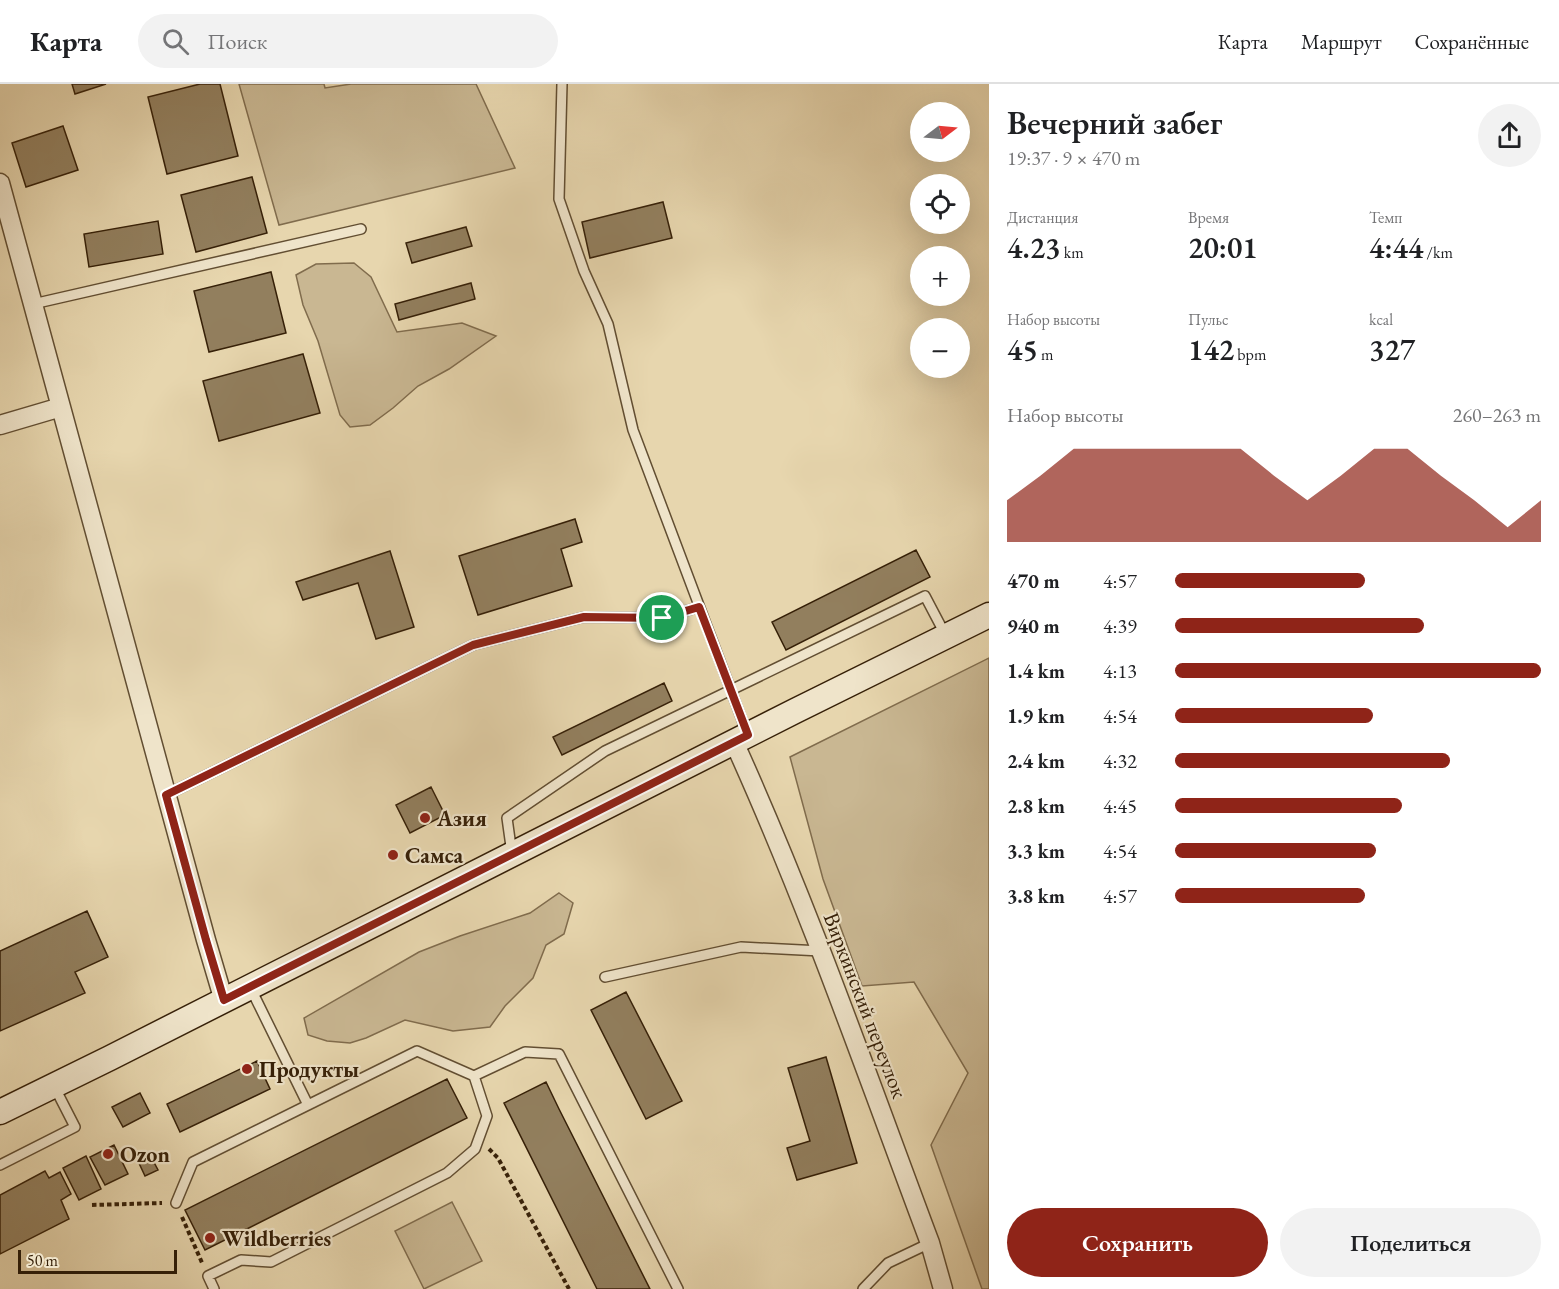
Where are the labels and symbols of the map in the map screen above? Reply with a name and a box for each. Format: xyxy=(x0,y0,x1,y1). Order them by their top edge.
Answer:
north arrow xyxy=(910,102,970,162)
pin xyxy=(636,592,687,643)
place label: Азия xyxy=(436,804,487,833)
marker: Азия xyxy=(418,811,432,825)
place label: Самса xyxy=(405,841,464,870)
marker: Самса xyxy=(386,848,400,862)
street label: Виркинский переулок xyxy=(817,908,915,1103)
place label: Продукты xyxy=(259,1055,359,1084)
marker: Продукты xyxy=(240,1062,254,1076)
place label: Ozon xyxy=(120,1140,170,1169)
marker: Ozon xyxy=(101,1147,115,1161)
place label: Wildberries xyxy=(222,1224,331,1253)
marker: Wildberries xyxy=(203,1231,217,1245)
scale bar xyxy=(18,1247,177,1274)

